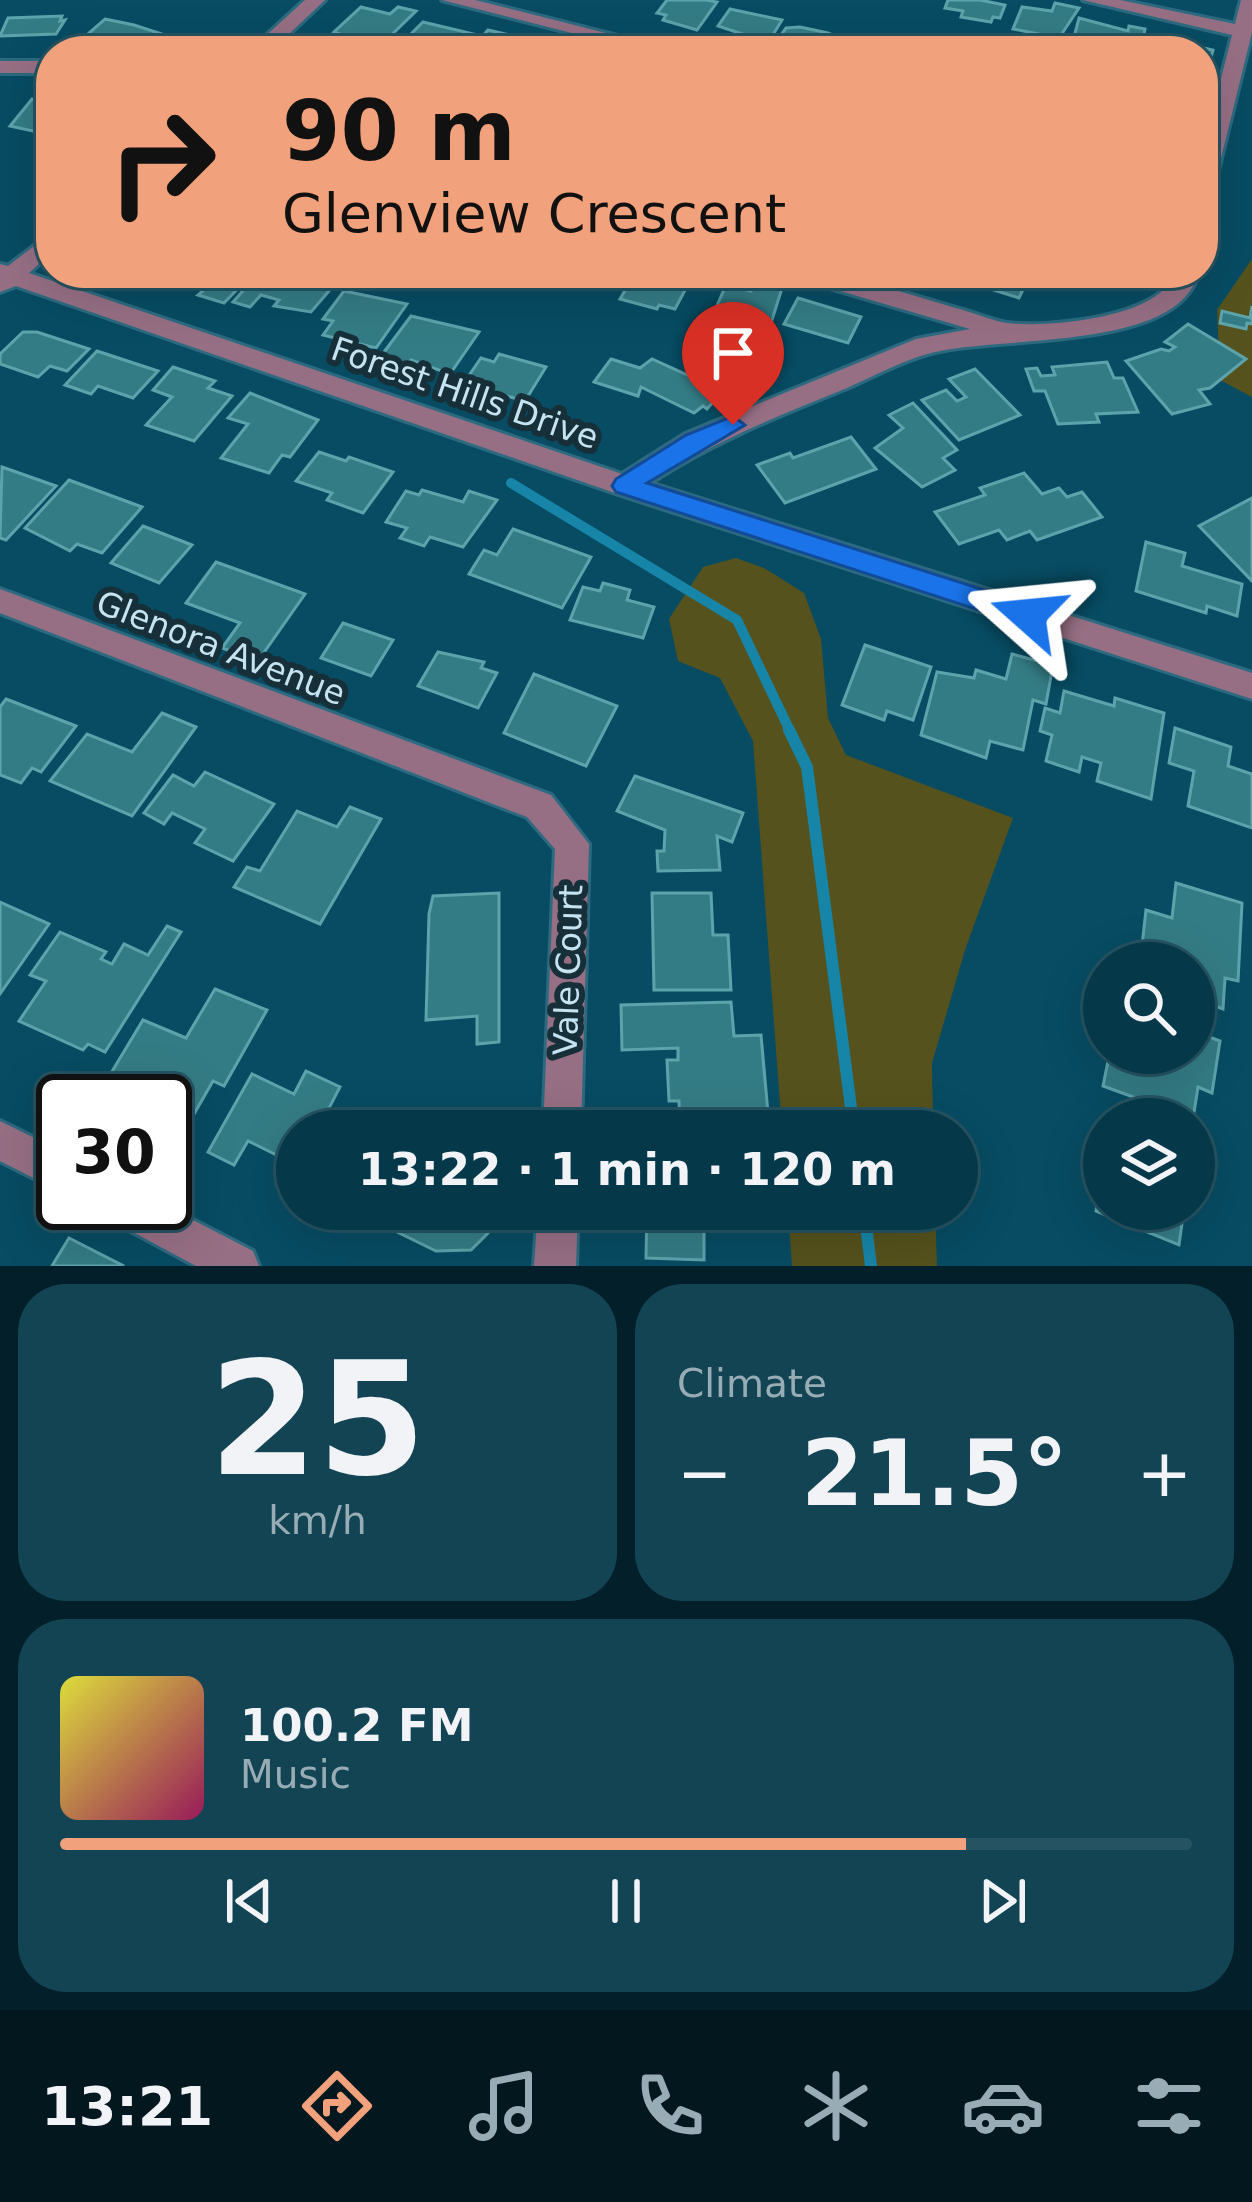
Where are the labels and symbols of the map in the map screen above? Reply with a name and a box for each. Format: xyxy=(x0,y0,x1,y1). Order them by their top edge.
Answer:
pin xyxy=(682,302,784,425)
street label: Forest Hills Drive xyxy=(326,329,604,457)
position arrow xyxy=(965,552,1091,678)
street label: Glenora Avenue xyxy=(91,583,351,713)
street label: Vale Court xyxy=(546,884,590,1056)
speed limit sign: 30 xyxy=(36,1074,192,1230)

